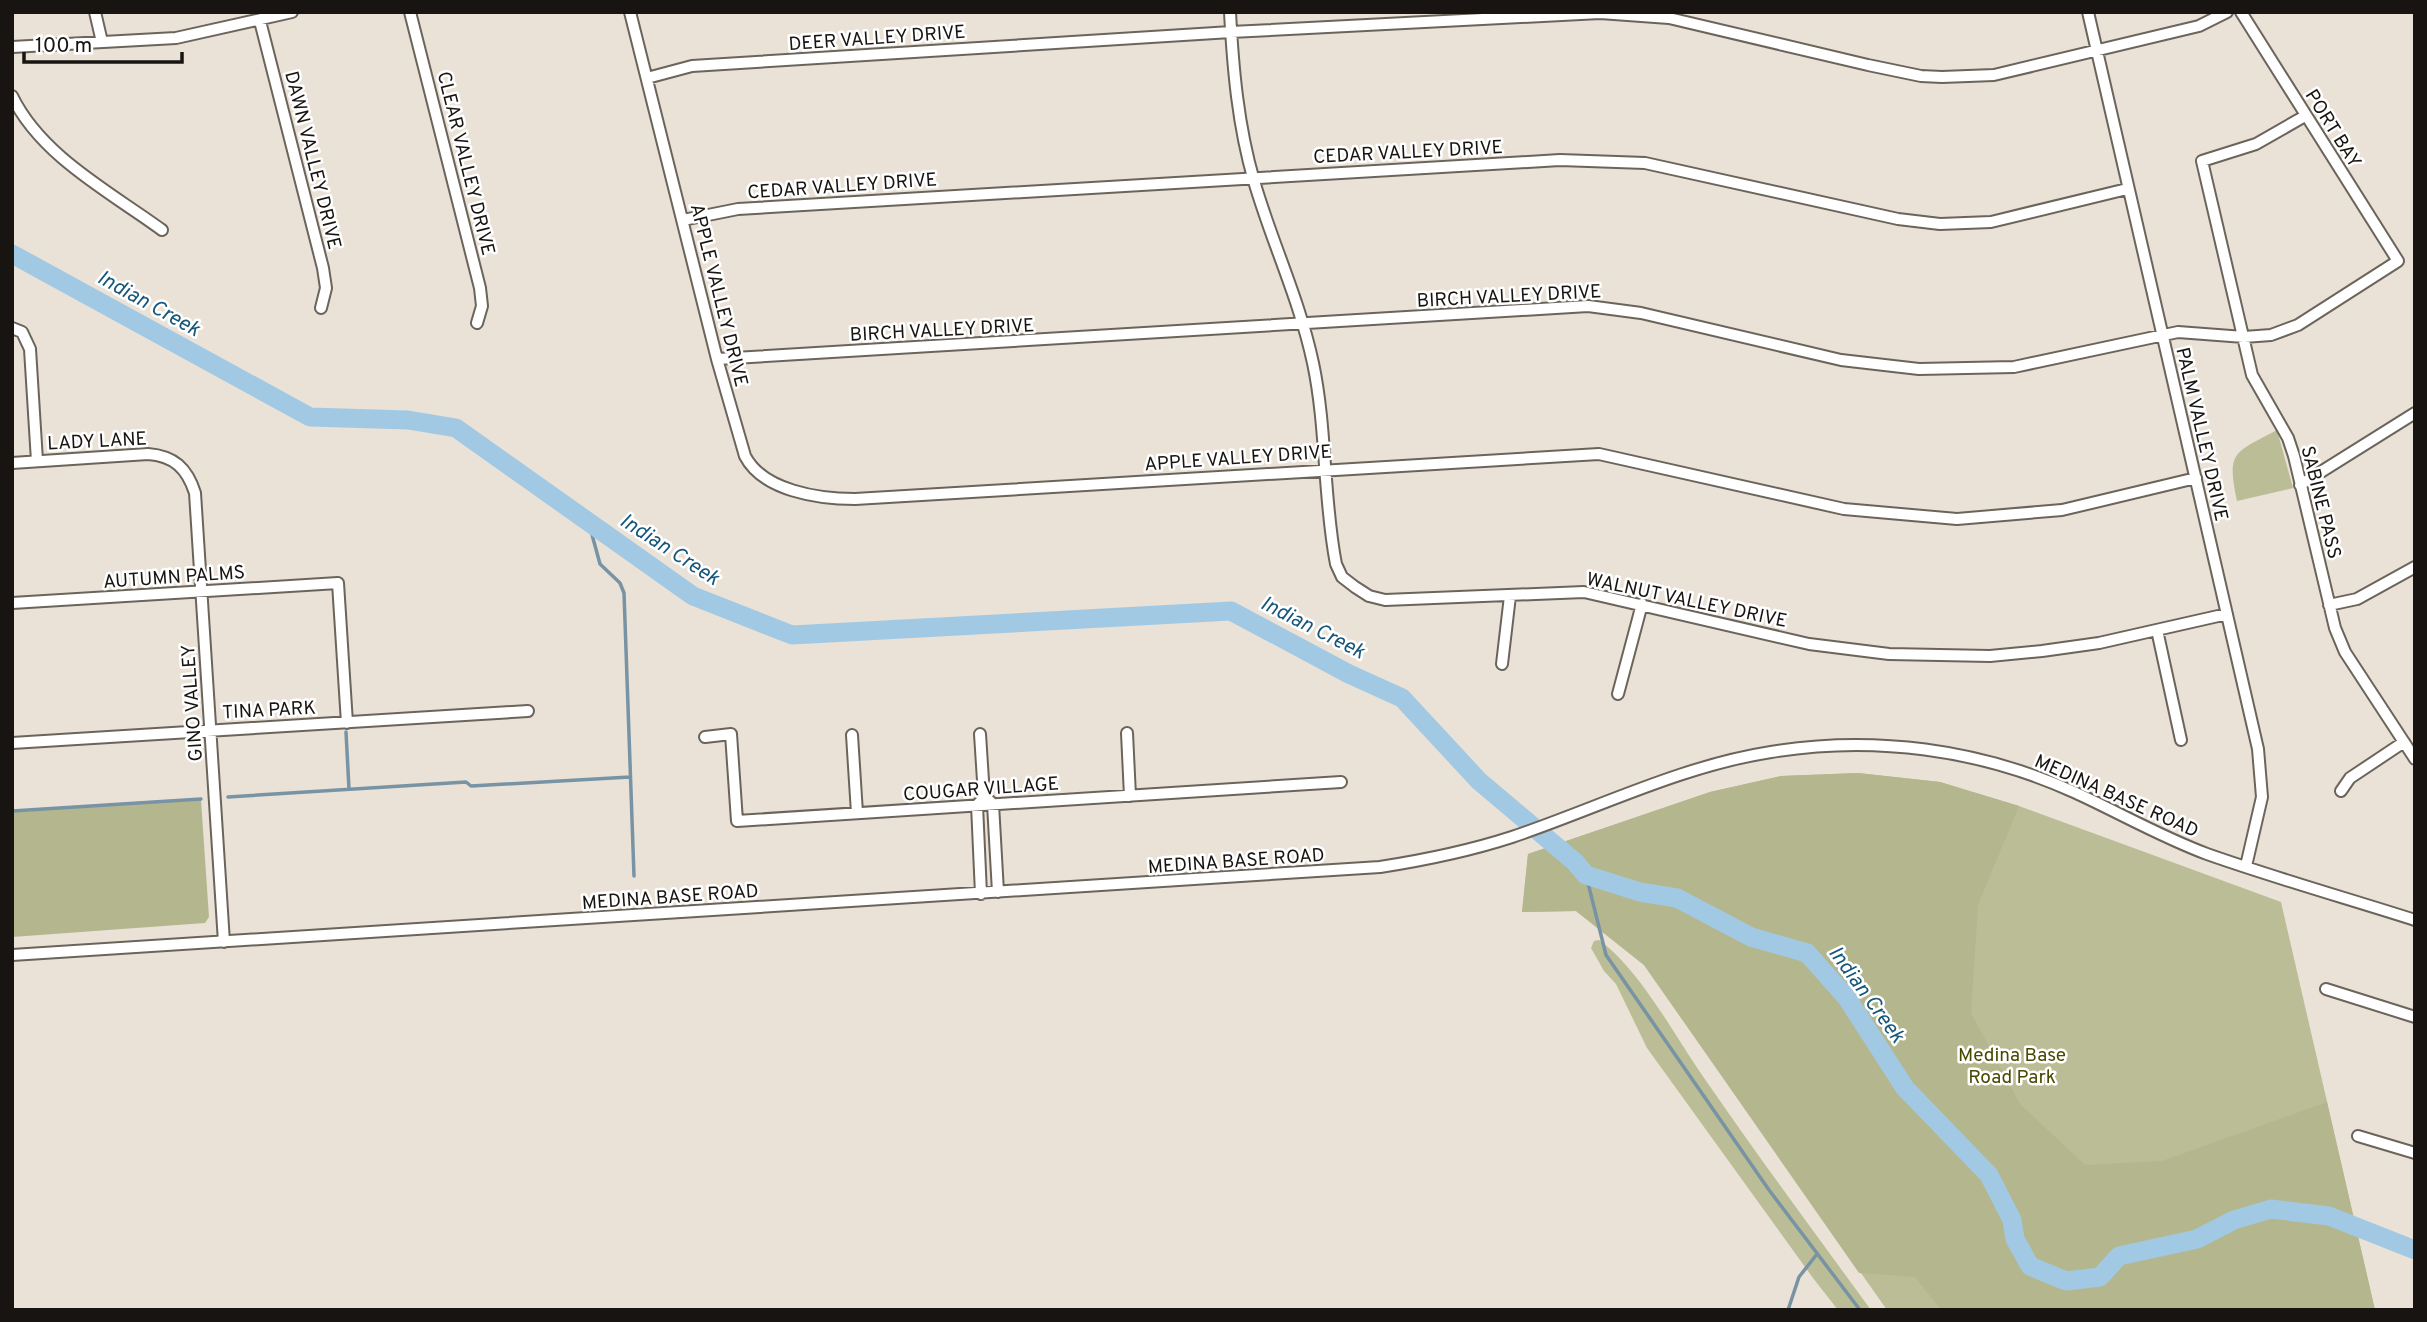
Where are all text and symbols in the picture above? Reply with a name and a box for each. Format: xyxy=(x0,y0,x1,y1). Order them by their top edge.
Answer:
scale bar xyxy=(24,21,182,65)
street label: DEER VALLEY DRIVE xyxy=(788,21,966,57)
text: 100 m xyxy=(35,33,92,60)
street label: DAWN VALLEY DRIVE xyxy=(278,69,346,252)
street label: CLEAR VALLEY DRIVE xyxy=(431,69,500,258)
street label: PORT BAY xyxy=(2299,85,2366,173)
street label: CEDAR VALLEY DRIVE xyxy=(1313,136,1504,170)
street label: CEDAR VALLEY DRIVE xyxy=(747,168,938,206)
street label: APPLE VALLEY DRIVE xyxy=(684,201,752,390)
water label: Indian Creek xyxy=(92,265,205,344)
street label: BIRCH VALLEY DRIVE xyxy=(1416,280,1602,314)
street label: BIRCH VALLEY DRIVE xyxy=(849,314,1035,348)
street label: PALM VALLEY DRIVE xyxy=(2169,345,2233,524)
street label: LADY LANE xyxy=(47,427,147,457)
street label: APPLE VALLEY DRIVE xyxy=(1144,440,1333,478)
street label: SABINE PASS xyxy=(2294,444,2346,561)
water label: Indian Creek xyxy=(614,508,725,593)
street label: AUTUMN PALMS xyxy=(102,561,246,595)
street label: WALNUT VALLEY DRIVE xyxy=(1584,568,1789,634)
water label: Indian Creek xyxy=(1256,591,1369,666)
street label: GINO VALLEY xyxy=(177,644,209,762)
street label: TINA PARK xyxy=(222,697,317,725)
street label: MEDINA BASE ROAD xyxy=(2030,750,2202,844)
street label: COUGAR VILLAGE xyxy=(902,773,1060,807)
street label: MEDINA BASE ROAD xyxy=(1147,844,1325,880)
street label: MEDINA BASE ROAD xyxy=(581,880,759,916)
water label: Indian Creek xyxy=(1821,941,1910,1049)
park label: Medina Base Road Park xyxy=(1958,1044,2066,1090)

